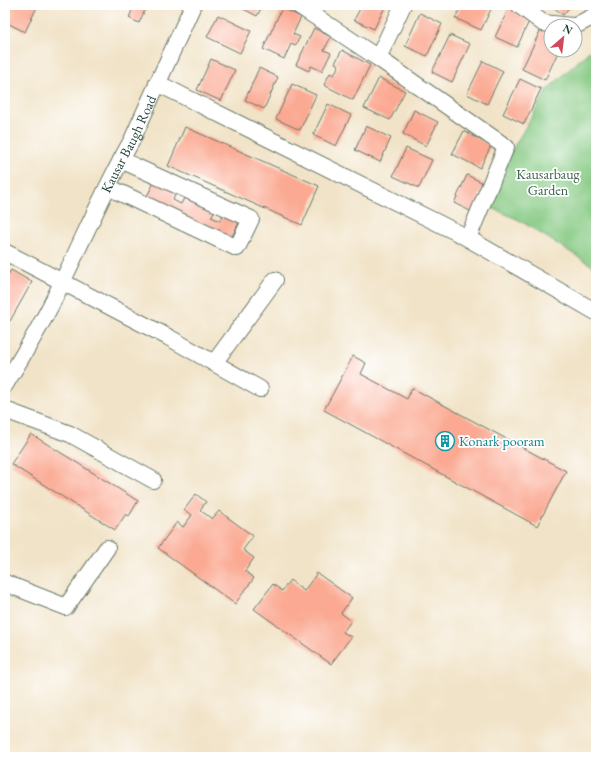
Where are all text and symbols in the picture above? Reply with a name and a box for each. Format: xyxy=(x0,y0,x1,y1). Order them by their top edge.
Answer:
north arrow xyxy=(543,18,583,58)
text: N xyxy=(560,21,575,37)
street label: Kausar Baugh Road xyxy=(97,91,160,196)
park label: Kausarbaug Garden xyxy=(516,165,581,199)
building icon: Konark pooram xyxy=(434,430,456,452)
place label: Konark pooram xyxy=(459,432,545,450)

